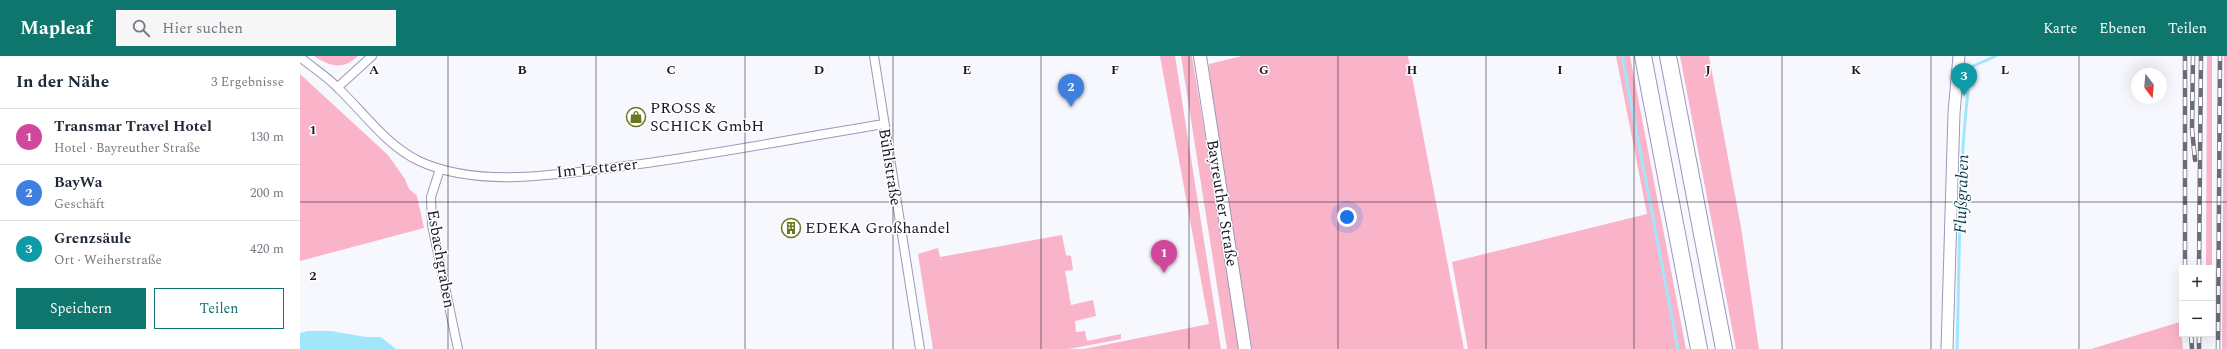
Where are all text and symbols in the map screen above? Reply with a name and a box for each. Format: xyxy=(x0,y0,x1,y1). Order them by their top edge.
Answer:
search box xyxy=(116,10,396,46)
text: Mapleaf xyxy=(20,14,92,43)
icon: search xyxy=(130,17,152,39)
text: Hier suchen xyxy=(162,17,243,40)
text: Karte xyxy=(2043,18,2077,39)
text: Ebenen xyxy=(2099,18,2146,39)
text: Teilen xyxy=(2168,18,2207,39)
text: A xyxy=(369,60,379,80)
text: B xyxy=(517,60,527,80)
text: C xyxy=(666,60,676,80)
text: D xyxy=(814,60,824,80)
text: E xyxy=(963,60,972,80)
text: F xyxy=(1111,60,1119,80)
text: G xyxy=(1259,60,1269,80)
text: H xyxy=(1407,60,1418,80)
text: I xyxy=(1557,60,1563,80)
text: J xyxy=(1705,60,1711,80)
text: K xyxy=(1851,60,1861,80)
text: L xyxy=(2001,60,2009,80)
pin: 3 xyxy=(1951,63,1977,96)
north arrow xyxy=(2131,68,2167,104)
text: In der Nähe xyxy=(16,69,109,95)
text: 3 Ergebnisse xyxy=(211,72,284,92)
pin: 2 xyxy=(1058,74,1084,107)
place label: PROSS & SCHICK GmbH xyxy=(650,96,764,138)
shop icon: PROSS & SCHICK GmbH xyxy=(625,106,647,128)
text: Transmar Travel Hotel xyxy=(54,115,212,138)
text: 1 xyxy=(309,120,317,140)
text: 1 xyxy=(25,127,33,147)
text: 130 m xyxy=(250,127,284,147)
street label: Bühlstraße xyxy=(872,127,908,207)
text: Hotel · Bayreuther Straße xyxy=(54,138,200,158)
street label: Bayreuther Straße xyxy=(1200,138,1244,268)
street label: Im Letterer xyxy=(555,152,639,184)
water label: Flußgraben xyxy=(1948,154,1976,234)
text: BayWa xyxy=(54,171,102,194)
text: 2 xyxy=(25,183,33,203)
text: 200 m xyxy=(250,183,284,203)
text: Geschäft xyxy=(54,194,105,214)
your location xyxy=(1337,207,1357,227)
street label: Esbachgraben xyxy=(421,208,461,310)
place label: EDEKA Großhandel xyxy=(805,216,950,240)
building icon: EDEKA Großhandel xyxy=(780,217,802,239)
text: Grenzsäule xyxy=(54,227,131,250)
text: 3 xyxy=(25,239,33,259)
text: 420 m xyxy=(250,239,284,259)
pin: 1 xyxy=(1151,240,1177,273)
text: Ort · Weiherstraße xyxy=(54,250,162,270)
map controls xyxy=(2179,265,2215,337)
button: + xyxy=(2179,265,2215,301)
text: 2 xyxy=(309,266,317,286)
button: Speichern xyxy=(16,288,146,329)
button: Teilen xyxy=(154,288,284,329)
button: − xyxy=(2179,301,2215,337)

